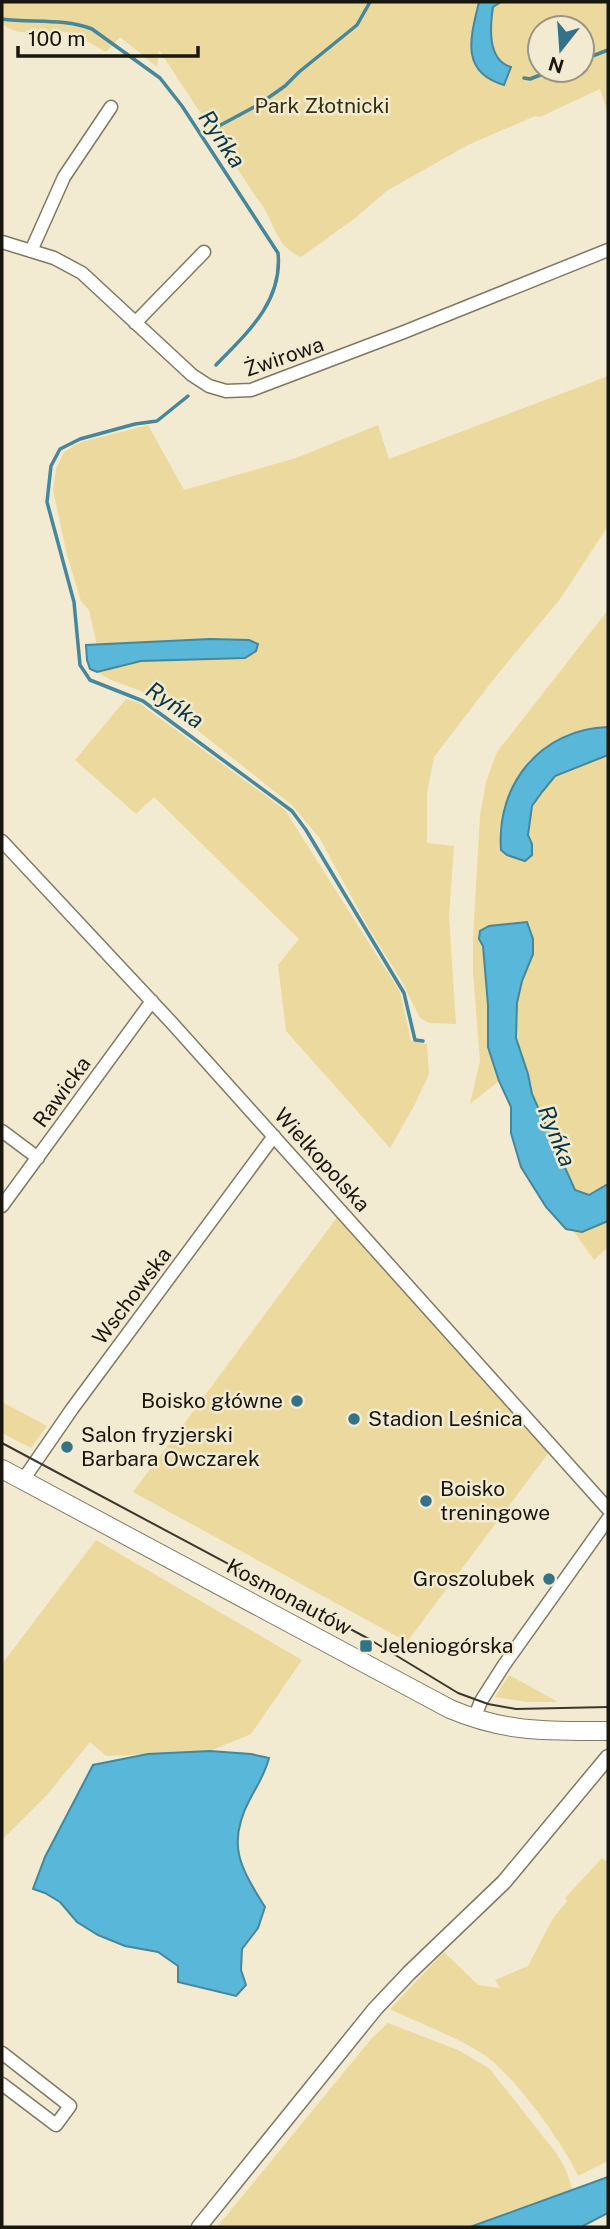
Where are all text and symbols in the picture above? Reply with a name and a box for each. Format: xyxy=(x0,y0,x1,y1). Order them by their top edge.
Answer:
scale bar xyxy=(18,14,198,58)
north arrow xyxy=(526,14,596,84)
text: 100 m xyxy=(28,26,85,51)
text: N xyxy=(546,53,566,78)
park label: Park Złotnicki xyxy=(255,93,389,118)
water label: Ryńka xyxy=(193,105,251,173)
street label: Żwirowa xyxy=(241,331,327,382)
water label: Ryńka xyxy=(141,676,209,734)
street label: Rawicka xyxy=(28,1051,96,1132)
water label: Ryńka xyxy=(533,1101,582,1171)
street label: Wielkopolska xyxy=(269,1103,375,1217)
street label: Wschowska xyxy=(87,1242,176,1349)
place label: Boisko główne xyxy=(141,1388,283,1413)
marker: Boisko główne xyxy=(289,1393,305,1409)
place label: Stadion Leśnica xyxy=(368,1406,523,1431)
marker: Stadion Leśnica xyxy=(346,1411,362,1427)
place label: Salon fryzjerski Barbara Owczarek xyxy=(81,1422,260,1471)
marker: Salon fryzjerski Barbara Owczarek xyxy=(59,1439,75,1455)
place label: Boisko treningowe xyxy=(440,1476,550,1525)
marker: Boisko treningowe xyxy=(418,1493,434,1509)
street label: Kosmonautów xyxy=(222,1553,356,1640)
place label: Groszolubek xyxy=(413,1566,535,1591)
marker: Groszolubek xyxy=(541,1571,557,1587)
place label: Jeleniogórska xyxy=(380,1633,513,1658)
marker: Jeleniogórska xyxy=(358,1638,374,1654)

